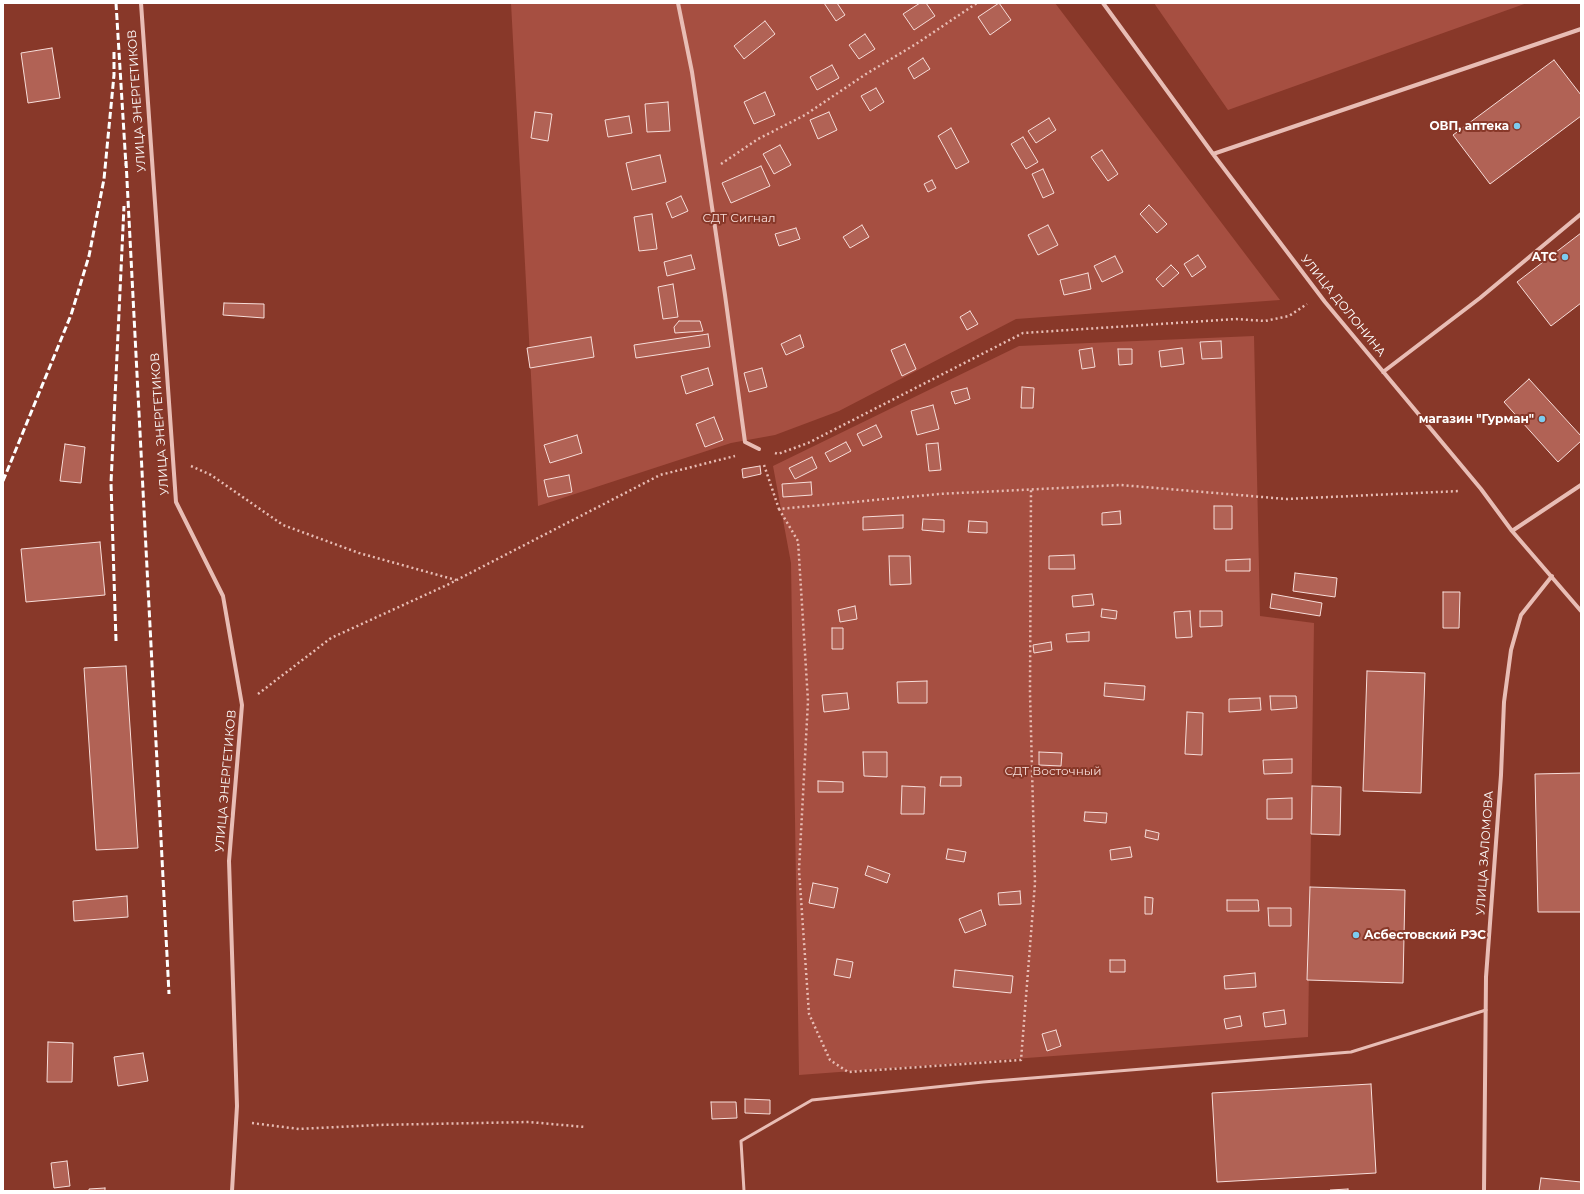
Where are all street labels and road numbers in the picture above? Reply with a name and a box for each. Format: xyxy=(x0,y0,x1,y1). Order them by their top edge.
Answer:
street label: УЛИЦА ЭНЕРГЕТИКОВ xyxy=(125,29,149,173)
street label: УЛИЦА ДОЛОНИНА xyxy=(1297,252,1389,360)
street label: УЛИЦА ЭНЕРГЕТИКОВ xyxy=(148,352,172,496)
street label: УЛИЦА ЭНЕРГЕТИКОВ xyxy=(213,709,239,853)
street label: УЛИЦА ЗАЛОМОВА xyxy=(1473,790,1497,916)

